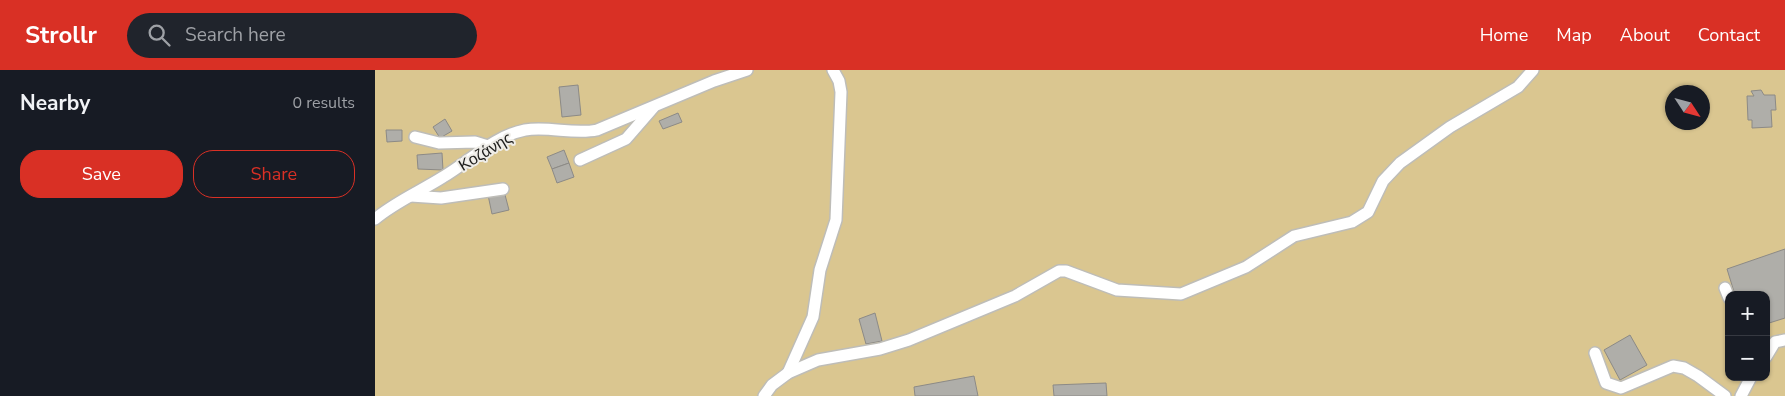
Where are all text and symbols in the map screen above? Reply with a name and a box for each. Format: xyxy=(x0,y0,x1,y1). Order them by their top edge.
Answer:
search box xyxy=(127,13,477,58)
text: Strollr xyxy=(25,19,97,51)
icon: search xyxy=(145,21,173,49)
text: Search here xyxy=(185,22,286,48)
text: Home xyxy=(1480,23,1528,47)
text: Map xyxy=(1556,23,1592,47)
text: About xyxy=(1620,23,1670,47)
text: Contact xyxy=(1698,23,1760,47)
north arrow xyxy=(1665,85,1710,130)
text: Nearby xyxy=(20,89,90,117)
text: 0 results xyxy=(293,92,355,114)
street label: Κοζάνης xyxy=(454,127,517,177)
button: Save xyxy=(20,150,183,198)
button: Share xyxy=(193,150,355,198)
map controls xyxy=(1725,291,1770,381)
button: + xyxy=(1725,291,1770,336)
button: − xyxy=(1725,336,1770,381)

